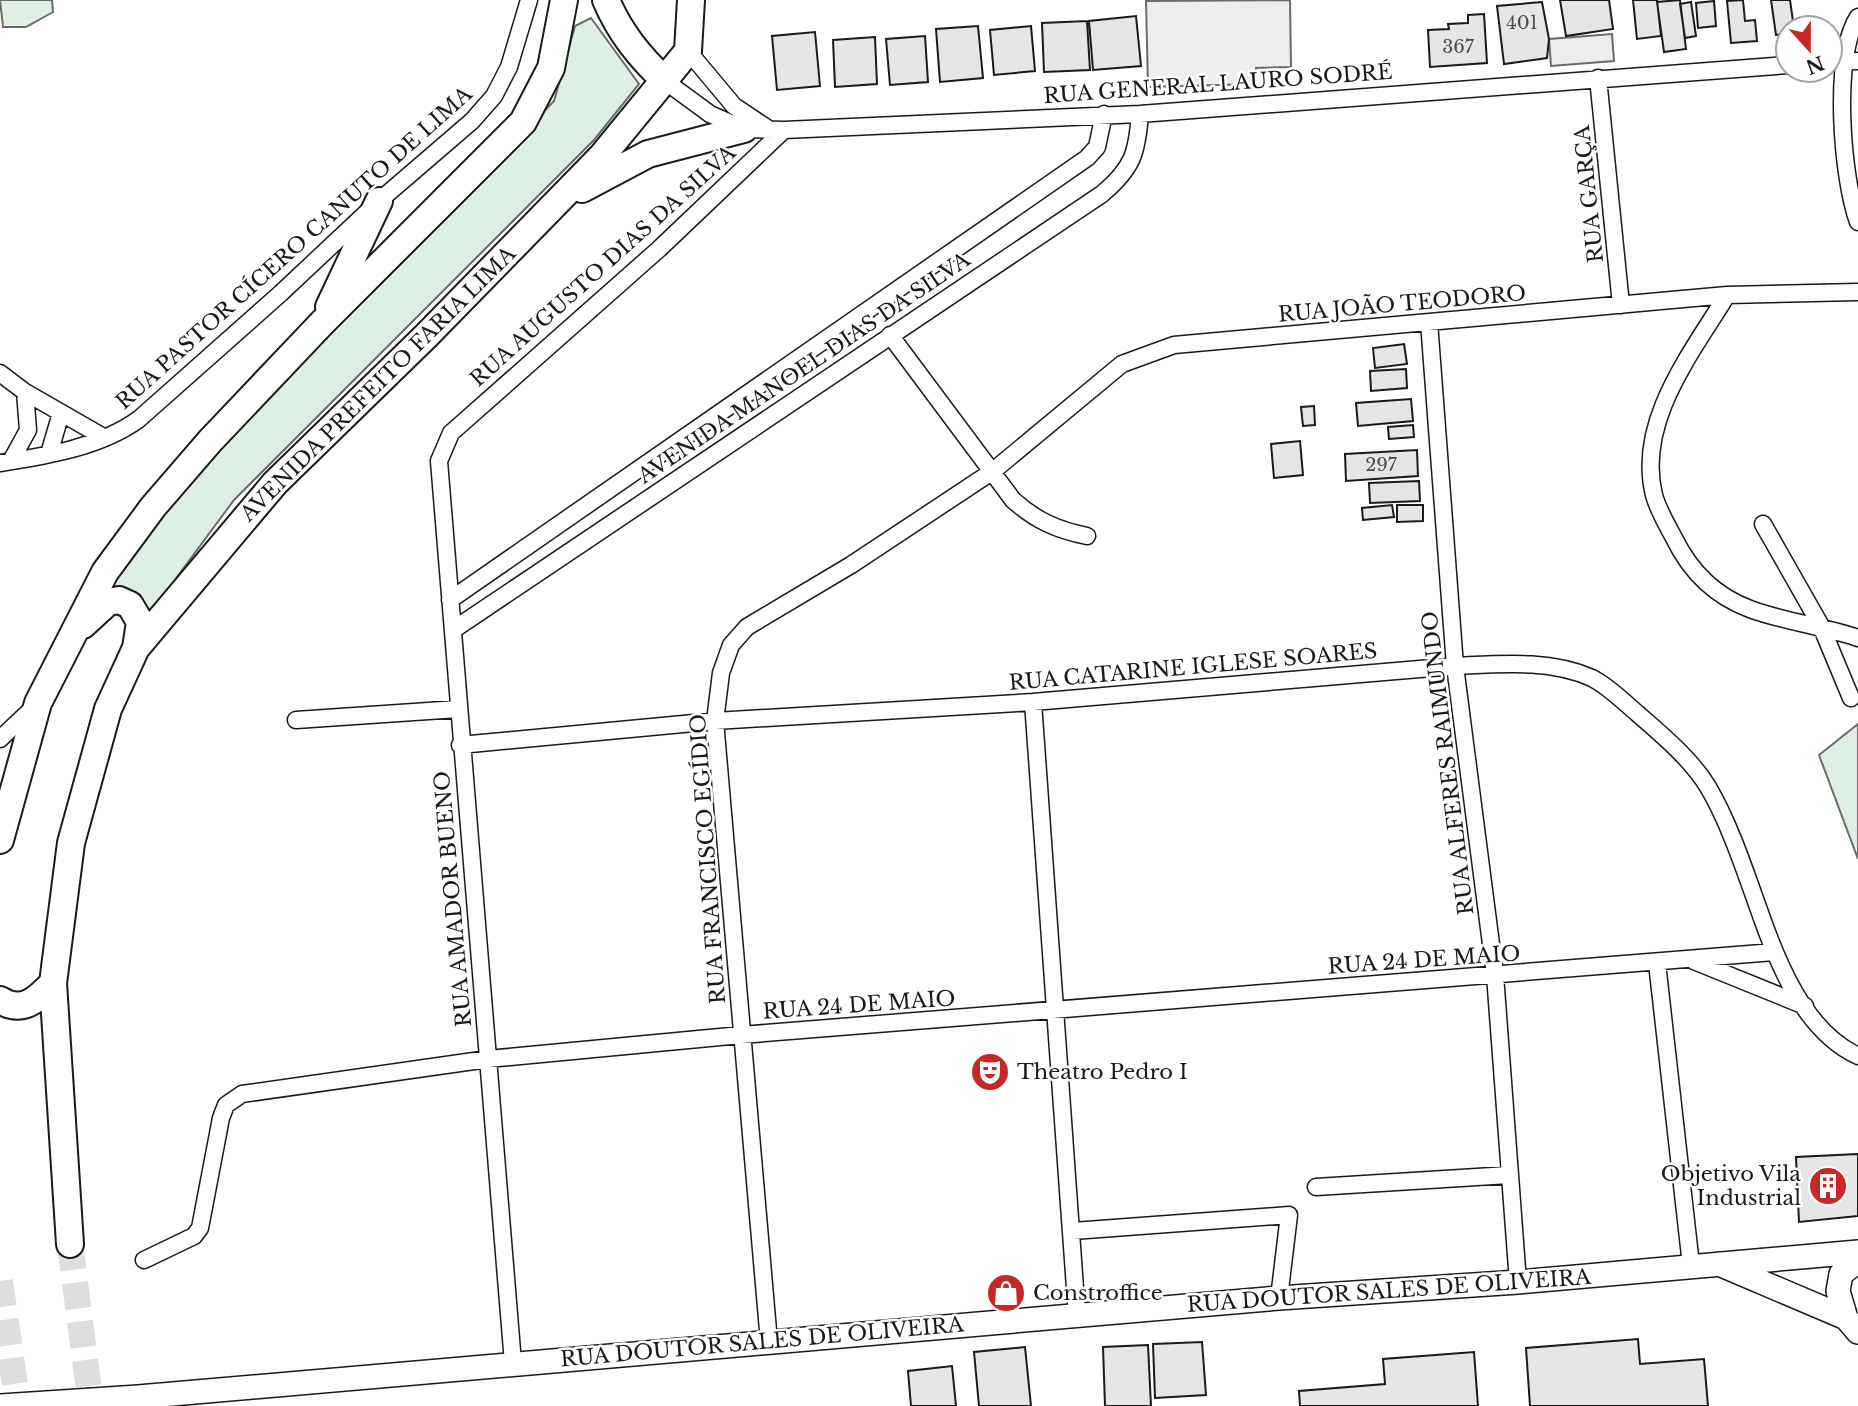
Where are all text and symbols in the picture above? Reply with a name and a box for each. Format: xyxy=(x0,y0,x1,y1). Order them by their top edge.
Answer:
house number: 401 xyxy=(1506,12,1538,34)
north arrow xyxy=(1774,14,1844,84)
house number: 367 xyxy=(1442,36,1475,58)
text: N xyxy=(1802,50,1827,78)
street label: RUA GENERAL LAURO SODRÉ xyxy=(1043,59,1393,109)
street label: RUA PASTOR CÍCERO CANUTO DE LIMA xyxy=(111,80,478,415)
street label: RUA GARÇA xyxy=(1569,123,1609,264)
street label: RUA AUGUSTO DIAS DA SILVA xyxy=(465,139,742,392)
street label: AVENIDA PREFEITO FARIA LIMA xyxy=(234,240,522,528)
street label: AVENIDA MANOEL DIAS DA SILVA xyxy=(632,246,976,490)
street label: RUA JOÃO TEODORO xyxy=(1277,280,1527,328)
house number: 297 xyxy=(1365,454,1398,476)
street label: RUA ALFERES RAIMUNDO xyxy=(1416,610,1480,916)
street label: RUA CATARINE IGLESE SOARES xyxy=(1008,638,1378,696)
street label: RUA FRANCISCO EGÍDIO xyxy=(685,713,731,1005)
street label: RUA AMADOR BUENO xyxy=(429,770,477,1028)
street label: RUA 24 DE MAIO xyxy=(1327,940,1521,980)
street label: RUA 24 DE MAIO xyxy=(762,985,956,1025)
theatre icon: Theatro Pedro I xyxy=(969,1051,1011,1093)
place label: Theatro Pedro I xyxy=(1017,1059,1188,1085)
place label: Objetivo Vila Industrial xyxy=(1661,1161,1801,1211)
building icon: Objetivo Vila Industrial xyxy=(1807,1165,1849,1207)
street label: RUA DOUTOR SALES DE OLIVEIRA xyxy=(1186,1264,1593,1318)
shop icon: Constroffice xyxy=(985,1272,1027,1314)
place label: Constroffice xyxy=(1033,1280,1163,1306)
street label: RUA DOUTOR SALES DE OLIVEIRA xyxy=(559,1311,966,1373)

